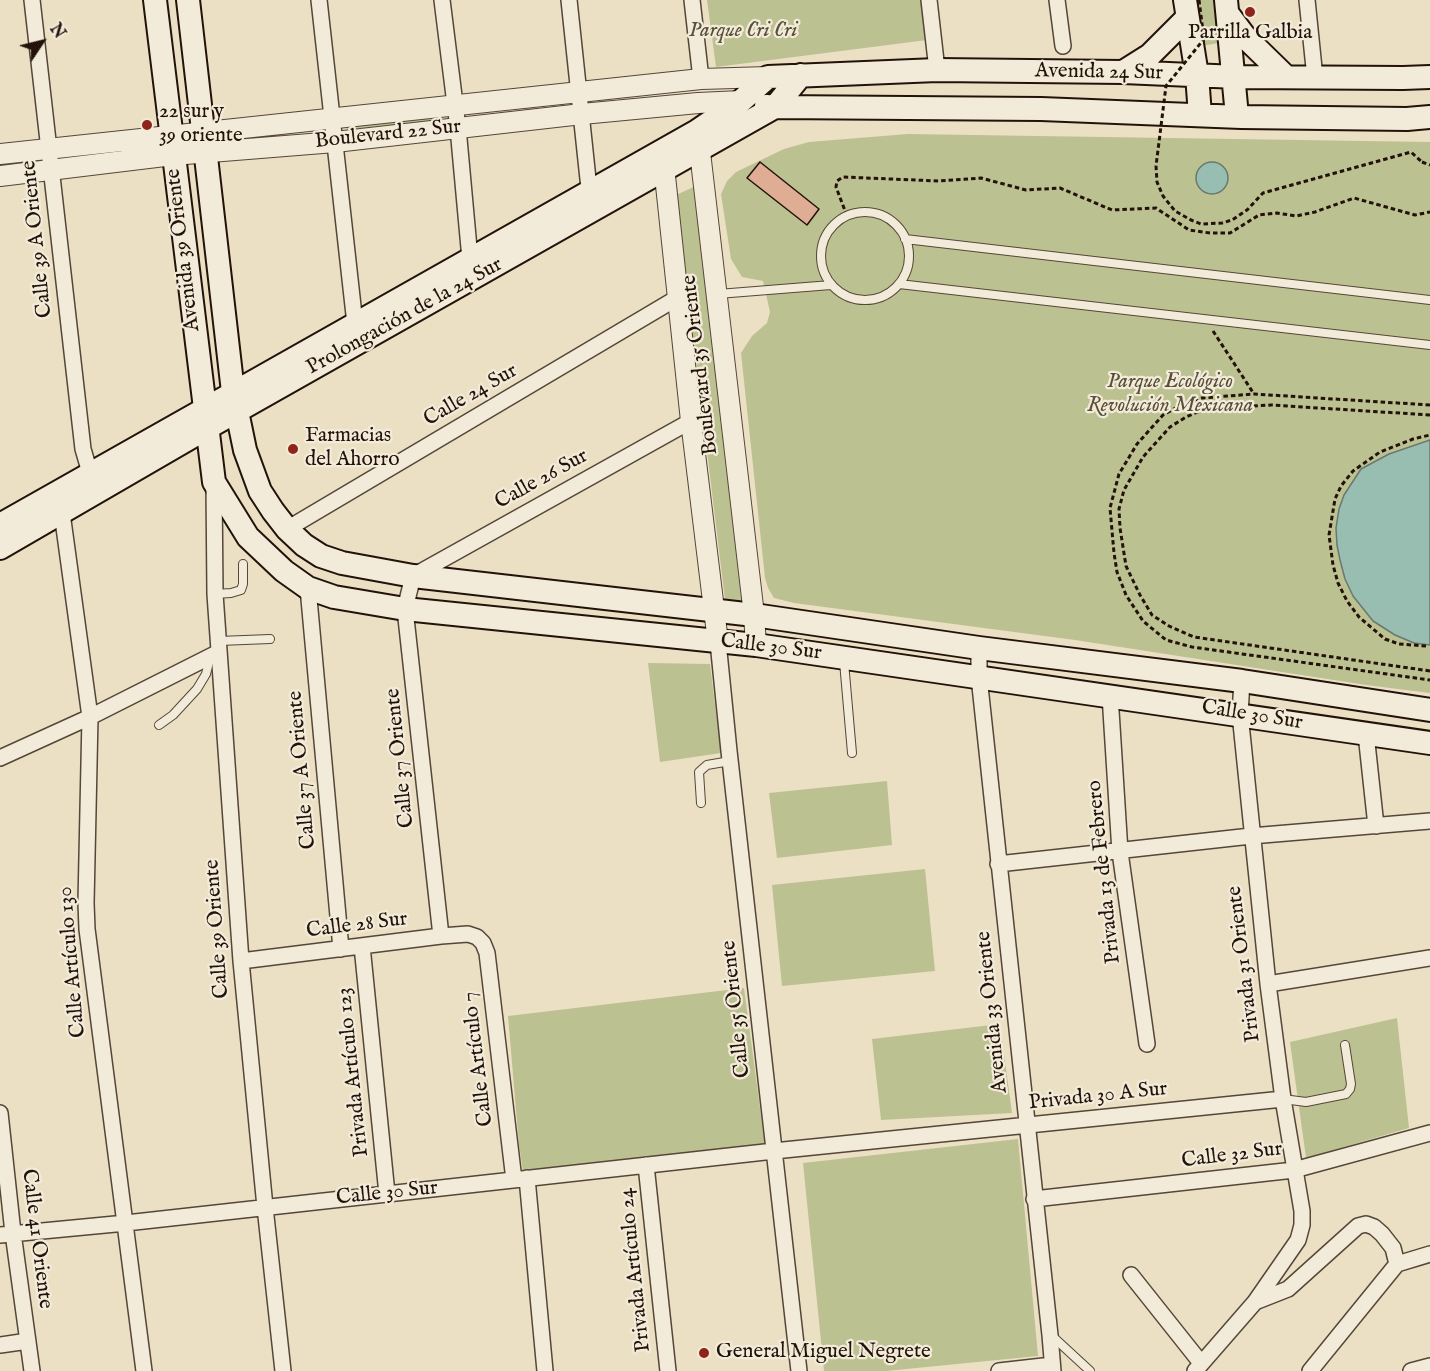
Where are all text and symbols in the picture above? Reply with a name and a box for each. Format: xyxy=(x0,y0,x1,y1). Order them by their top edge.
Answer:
marker: Parrilla Galbia xyxy=(1243,5,1257,19)
north arrow xyxy=(12,12,72,72)
park label: Parque Cri Cri xyxy=(689,19,797,45)
text: N xyxy=(45,20,69,43)
place label: Parrilla Galbia xyxy=(1188,21,1312,47)
street label: Avenida 24 Sur xyxy=(1035,59,1163,87)
place label: 22 sur y 39 oriente xyxy=(159,100,243,150)
street label: Boulevard 22 Sur xyxy=(314,115,462,155)
marker: 22 sur y 39 oriente xyxy=(140,118,154,132)
street label: Calle 39 A Oriente xyxy=(17,159,59,319)
street label: Avenida 39 Oriente xyxy=(161,167,207,333)
street label: Prolongación de la 24 Sur xyxy=(303,253,507,381)
street label: Boulevard 35 Oriente xyxy=(677,273,725,457)
street label: Calle 24 Sur xyxy=(420,359,522,433)
park label: Parque Ecológico Revolución Mexicana xyxy=(1087,370,1253,420)
place label: Farmacias del Ahorro xyxy=(305,424,399,474)
marker: Farmacias del Ahorro xyxy=(286,442,300,456)
street label: Calle 26 Sur xyxy=(491,444,593,516)
street label: Calle 30 Sur xyxy=(719,629,823,667)
street label: Calle 37 Oriente xyxy=(381,687,421,829)
street label: Calle 37 A Oriente xyxy=(284,690,322,850)
street label: Calle 30 Sur xyxy=(1200,696,1304,736)
street label: Privada 13 de Febrero xyxy=(1083,779,1127,965)
street label: Calle 39 Oriente xyxy=(201,859,235,999)
street label: Calle Artículo 130 xyxy=(54,885,92,1039)
street label: Privada 31 Oriente xyxy=(1223,885,1267,1043)
street label: Calle 28 Sur xyxy=(305,907,409,945)
street label: Avenida 33 Oriente xyxy=(972,930,1014,1094)
street label: Calle 35 Oriente xyxy=(717,939,757,1079)
street label: Privada Artículo 123 xyxy=(333,986,375,1158)
street label: Calle Artículo 7 xyxy=(458,990,500,1128)
street label: Privada 30 A Sur xyxy=(1027,1077,1169,1117)
street label: Calle 32 Sur xyxy=(1180,1137,1284,1175)
street label: Calle 41 Oriente xyxy=(15,1168,57,1310)
street label: Calle 30 Sur xyxy=(335,1176,439,1212)
street label: Privada Artículo 24 xyxy=(615,1187,657,1353)
place label: General Miguel Negrete xyxy=(716,1340,931,1366)
marker: General Miguel Negrete xyxy=(697,1346,711,1360)

